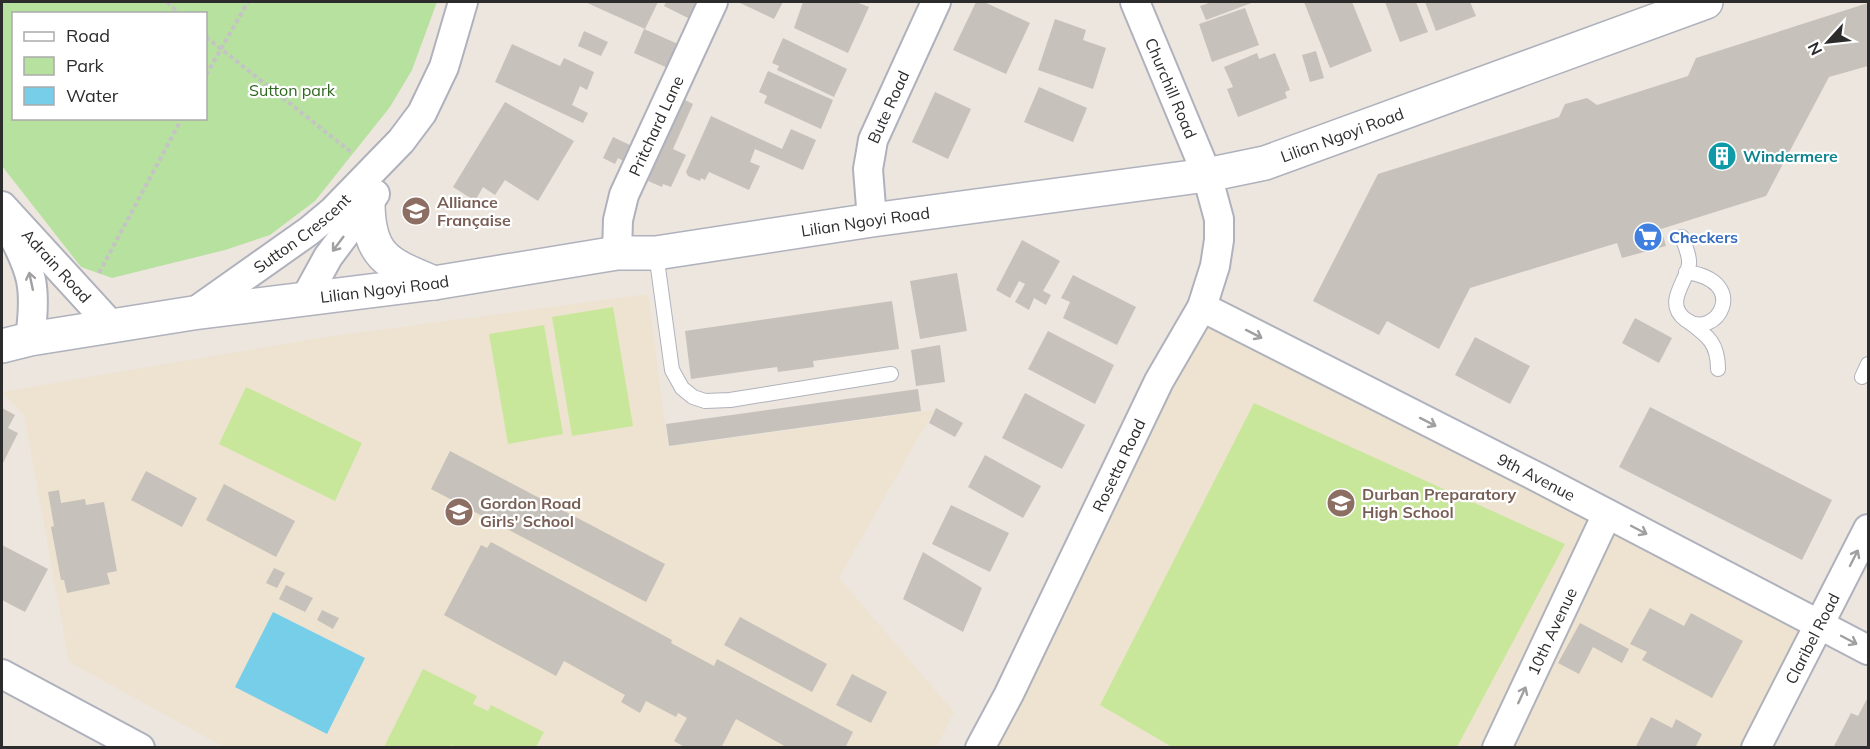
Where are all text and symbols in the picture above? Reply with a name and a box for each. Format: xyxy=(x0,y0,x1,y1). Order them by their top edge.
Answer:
legend xyxy=(12,12,207,120)
north arrow xyxy=(1798,12,1858,72)
text: Road xyxy=(66,24,110,47)
street label: Churchill Road xyxy=(1141,35,1201,141)
text: N xyxy=(1803,39,1826,59)
text: Park xyxy=(66,54,105,77)
street label: Bute Road xyxy=(863,67,913,146)
street label: Pritchard Lane xyxy=(624,72,688,179)
park label: Sutton park xyxy=(249,80,336,100)
text: Water xyxy=(66,84,119,107)
street label: Lilian Ngoyi Road xyxy=(1278,103,1406,167)
building icon: Windermere xyxy=(1706,140,1738,172)
place label: Windermere xyxy=(1743,146,1838,166)
street label: Sutton Crescent xyxy=(249,189,355,277)
place label: Alliance Française xyxy=(437,192,511,230)
school or university icon: Alliance Française xyxy=(400,195,432,227)
street label: Lilian Ngoyi Road xyxy=(800,202,931,241)
supermarket icon: Checkers xyxy=(1632,221,1664,253)
street label: Adrain Road xyxy=(18,225,96,307)
place label: Checkers xyxy=(1669,227,1738,247)
one-way arrow xyxy=(332,236,344,252)
street label: Lilian Ngoyi Road xyxy=(319,271,451,307)
one-way arrow xyxy=(25,272,36,291)
one-way arrow xyxy=(1245,329,1263,340)
street label: Rosetta Road xyxy=(1088,415,1149,515)
one-way arrow xyxy=(1419,417,1437,428)
street label: 9th Avenue xyxy=(1494,449,1579,505)
place label: Durban Preparatory High School xyxy=(1362,484,1517,522)
school or university icon: Durban Preparatory High School xyxy=(1325,487,1357,519)
place label: Gordon Road Girls' School xyxy=(480,493,581,531)
school or university icon: Gordon Road Girls' School xyxy=(443,496,475,528)
one-way arrow xyxy=(1630,525,1648,537)
one-way arrow xyxy=(1848,549,1860,567)
street label: 10th Avenue xyxy=(1523,584,1581,678)
street label: Claribel Road xyxy=(1780,590,1844,687)
one-way arrow xyxy=(1840,634,1857,646)
one-way arrow xyxy=(1516,686,1528,704)

